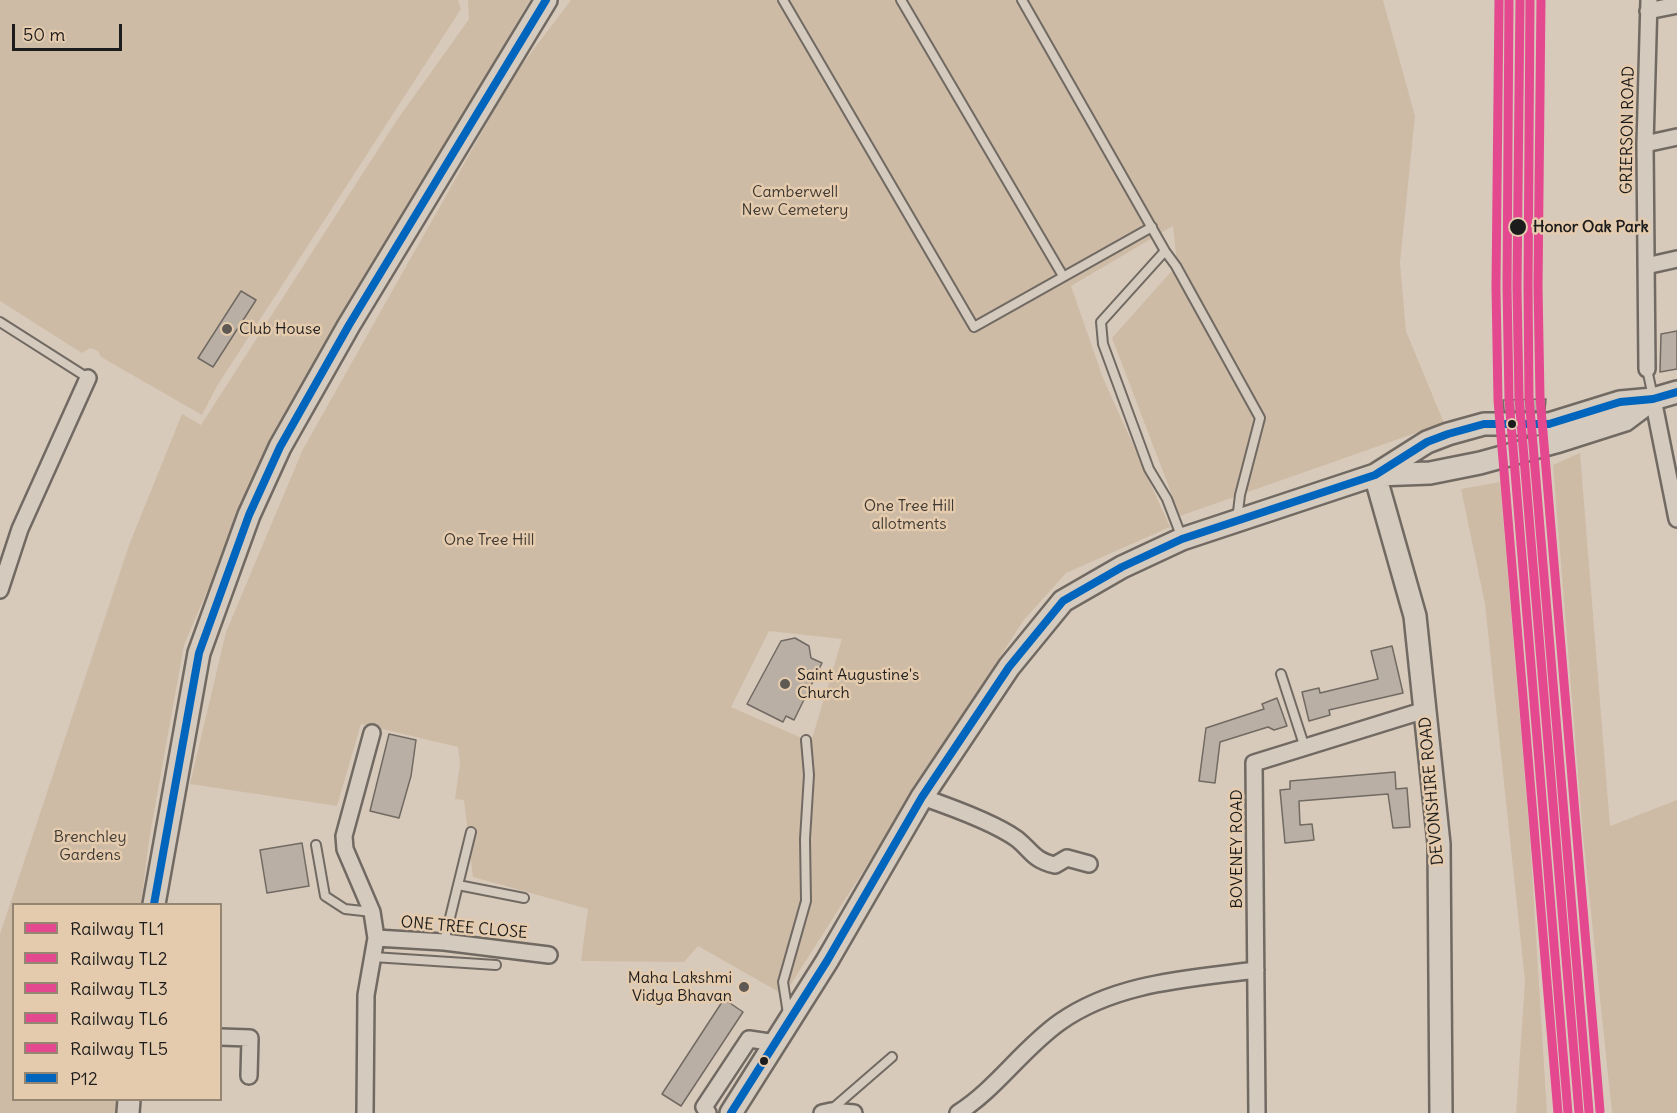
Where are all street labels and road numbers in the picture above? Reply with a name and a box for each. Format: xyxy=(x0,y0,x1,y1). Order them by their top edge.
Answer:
street label: GRIERSON ROAD xyxy=(1617,66,1639,194)
street label: DEVONSHIRE ROAD xyxy=(1416,716,1448,866)
street label: BOVENEY ROAD xyxy=(1227,789,1247,909)
street label: ONE TREE CLOSE xyxy=(400,913,528,943)

